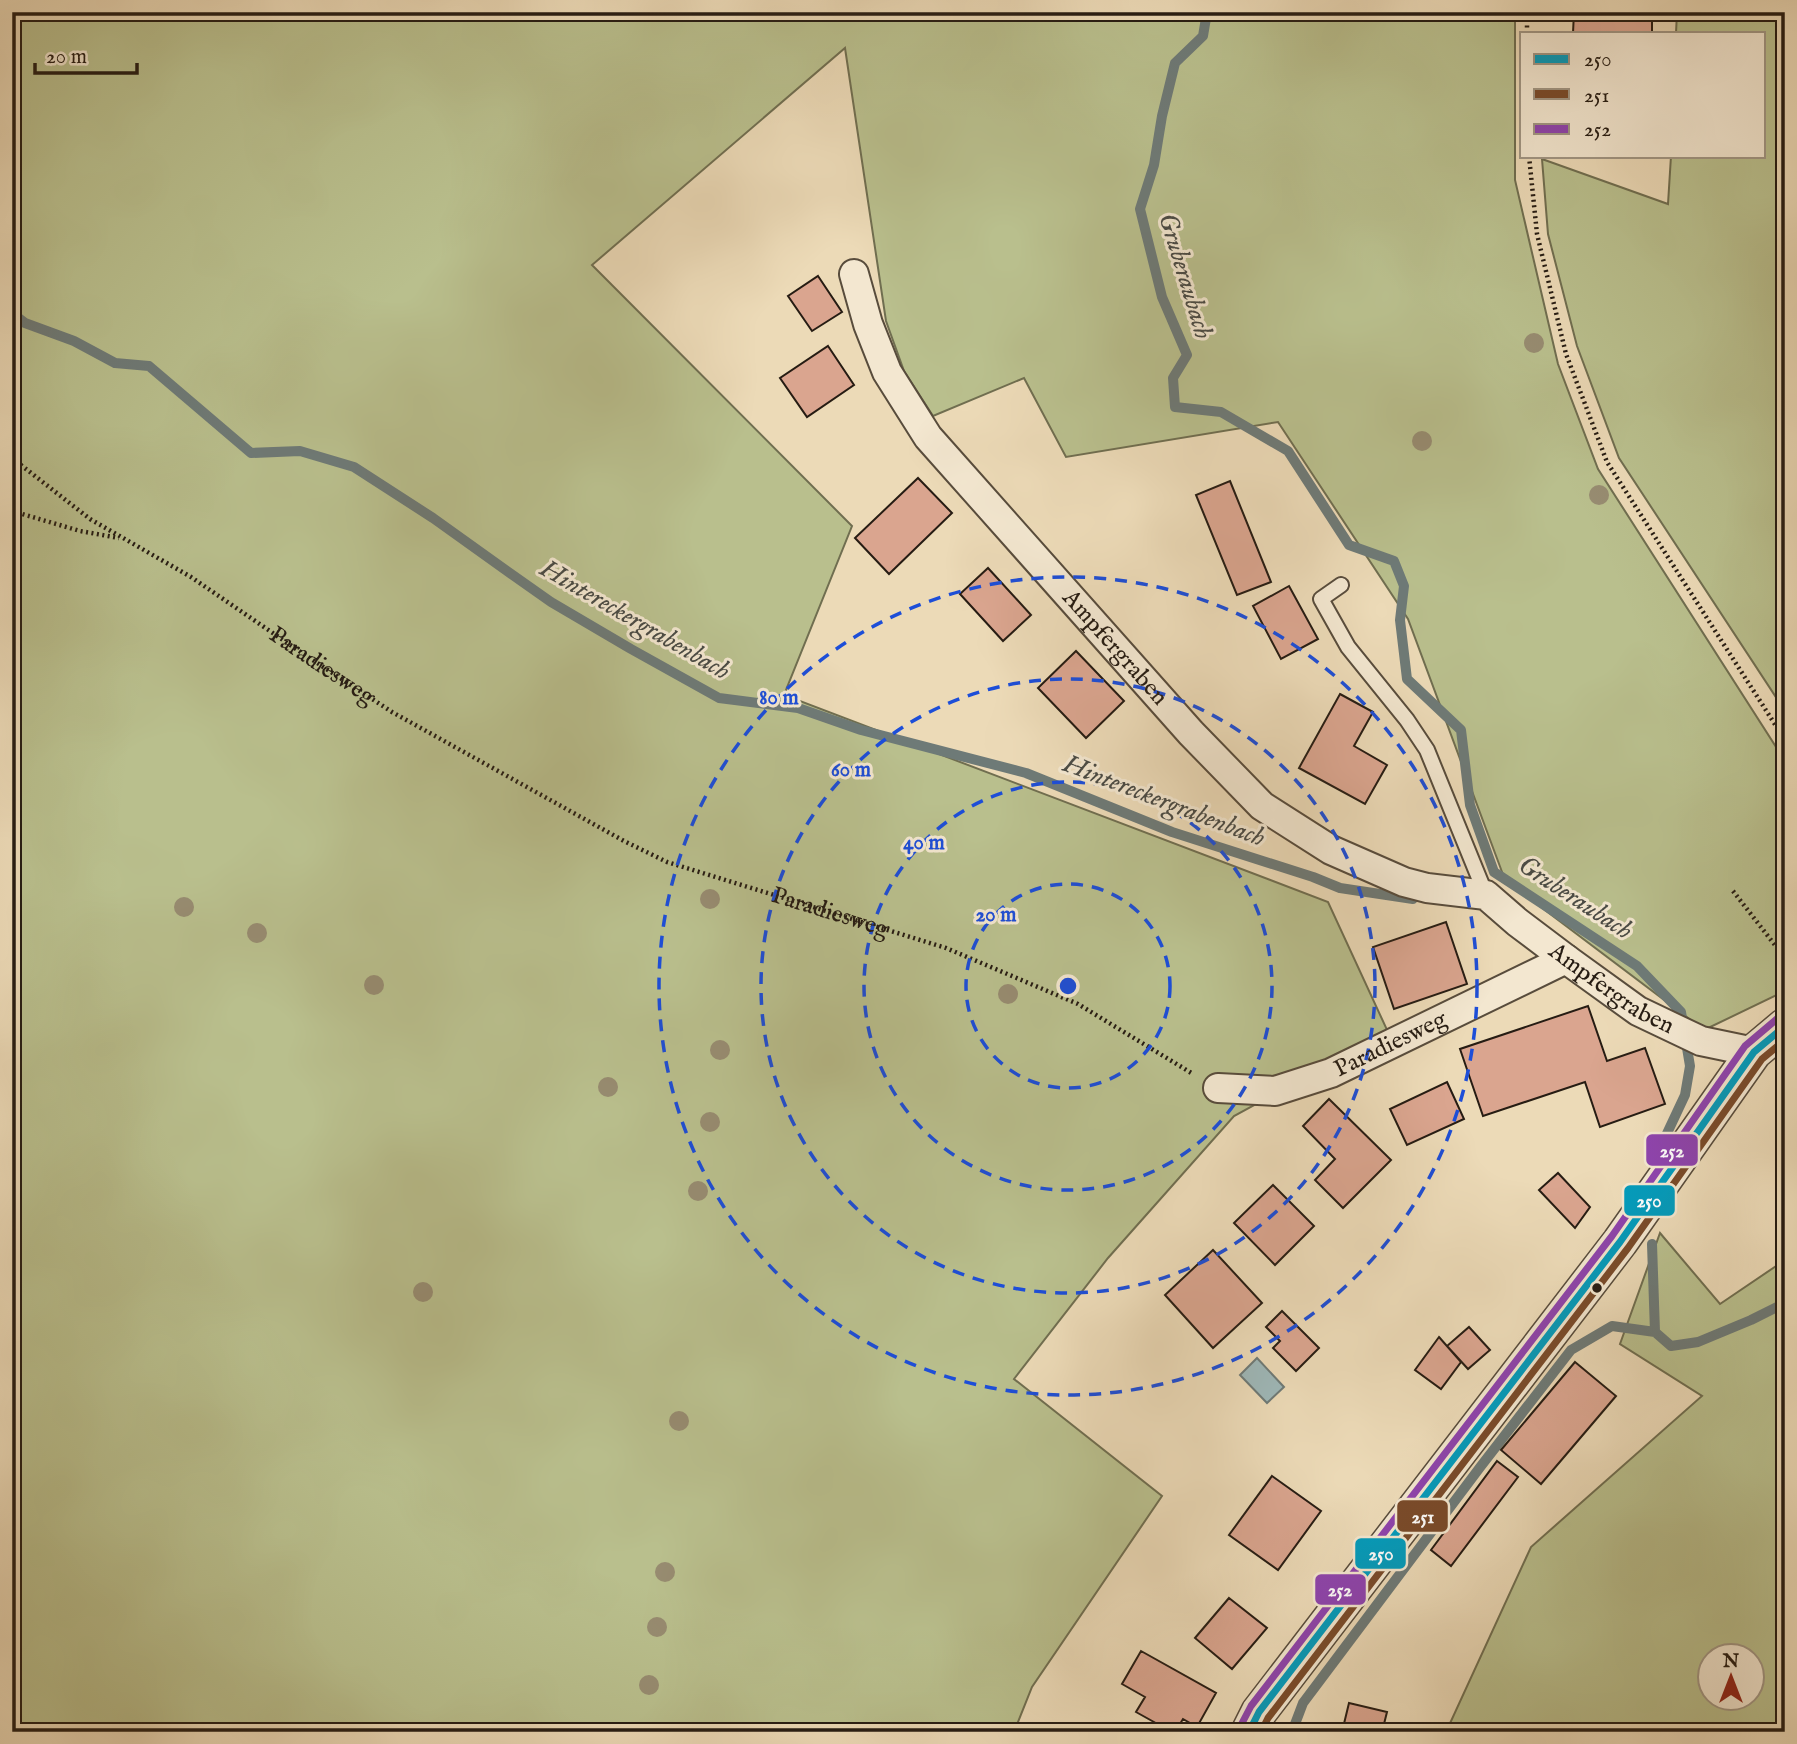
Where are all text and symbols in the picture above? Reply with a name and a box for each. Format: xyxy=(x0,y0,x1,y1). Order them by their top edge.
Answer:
scale bar xyxy=(35,32,136,76)
legend xyxy=(1520,32,1766,158)
text: 20 m xyxy=(46,44,87,71)
text: 250 xyxy=(1584,47,1612,74)
text: 251 xyxy=(1584,83,1609,110)
text: 252 xyxy=(1584,117,1611,144)
water label: Gruberaubach xyxy=(1150,209,1220,343)
water label: Hintereckergrabenbach xyxy=(533,552,736,689)
street label: Ampfergraben xyxy=(1055,582,1175,712)
street label: Paradiesweg xyxy=(263,619,382,713)
text: 80 m xyxy=(759,685,799,712)
water label: Hintereckergrabenbach xyxy=(1057,747,1270,856)
text: 60 m xyxy=(831,757,872,784)
text: 40 m xyxy=(903,830,945,857)
water label: Gruberaubach xyxy=(1512,849,1638,947)
street label: Paradiesweg xyxy=(768,880,894,945)
text: 20 m xyxy=(976,902,1017,929)
street label: Ampfergraben xyxy=(1542,935,1679,1042)
centre of rings xyxy=(1056,974,1080,998)
street label: Paradiesweg xyxy=(1329,1003,1453,1085)
line badge: 252 xyxy=(1645,1133,1699,1167)
text: 252 xyxy=(1660,1140,1684,1164)
line badge: 250 xyxy=(1623,1184,1676,1217)
text: 250 xyxy=(1636,1190,1662,1214)
unlabelled marker xyxy=(1590,1281,1604,1295)
line badge: 251 xyxy=(1396,1499,1449,1533)
text: 251 xyxy=(1412,1506,1434,1530)
line badge: 250 xyxy=(1354,1537,1407,1570)
text: 250 xyxy=(1368,1543,1394,1567)
line badge: 252 xyxy=(1314,1573,1367,1606)
text: 252 xyxy=(1328,1579,1352,1603)
north arrow xyxy=(1696,1642,1766,1712)
text: N xyxy=(1722,1650,1740,1674)

